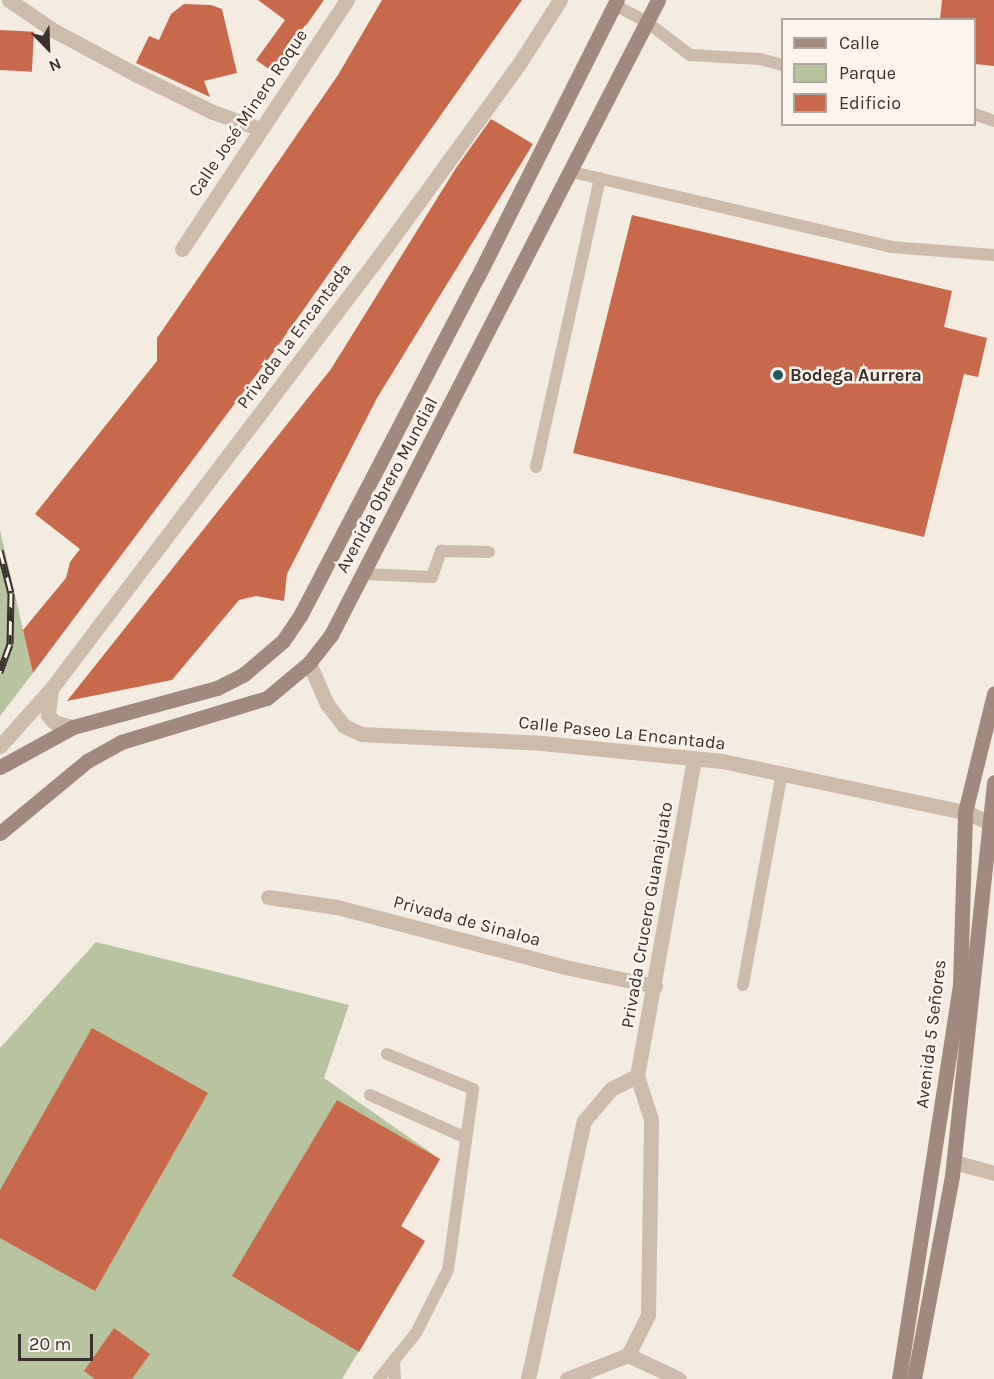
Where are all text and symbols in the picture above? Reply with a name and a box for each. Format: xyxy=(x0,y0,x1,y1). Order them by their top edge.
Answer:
north arrow xyxy=(18,18,78,78)
legend xyxy=(781,18,976,126)
street label: Calle José Minero Roque xyxy=(184,25,312,201)
text: Calle xyxy=(839,32,879,54)
text: N xyxy=(46,54,64,76)
text: Parque xyxy=(839,62,896,84)
text: Edificio xyxy=(839,92,901,114)
street label: Privada La Encantada xyxy=(232,259,356,413)
place label: Bodega Aurrera xyxy=(790,364,922,386)
marker: Bodega Aurrera xyxy=(771,368,785,382)
street label: Avenida Obrero Mundial xyxy=(331,393,443,577)
street label: Calle Paseo La Encantada xyxy=(517,711,727,755)
street label: Privada Crucero Guanajuato xyxy=(616,800,678,1030)
street label: Privada de Sinaloa xyxy=(391,891,543,951)
street label: Avenida 5 Señores xyxy=(911,958,951,1110)
scale bar xyxy=(21,1322,96,1360)
text: 20 m xyxy=(29,1333,71,1355)

